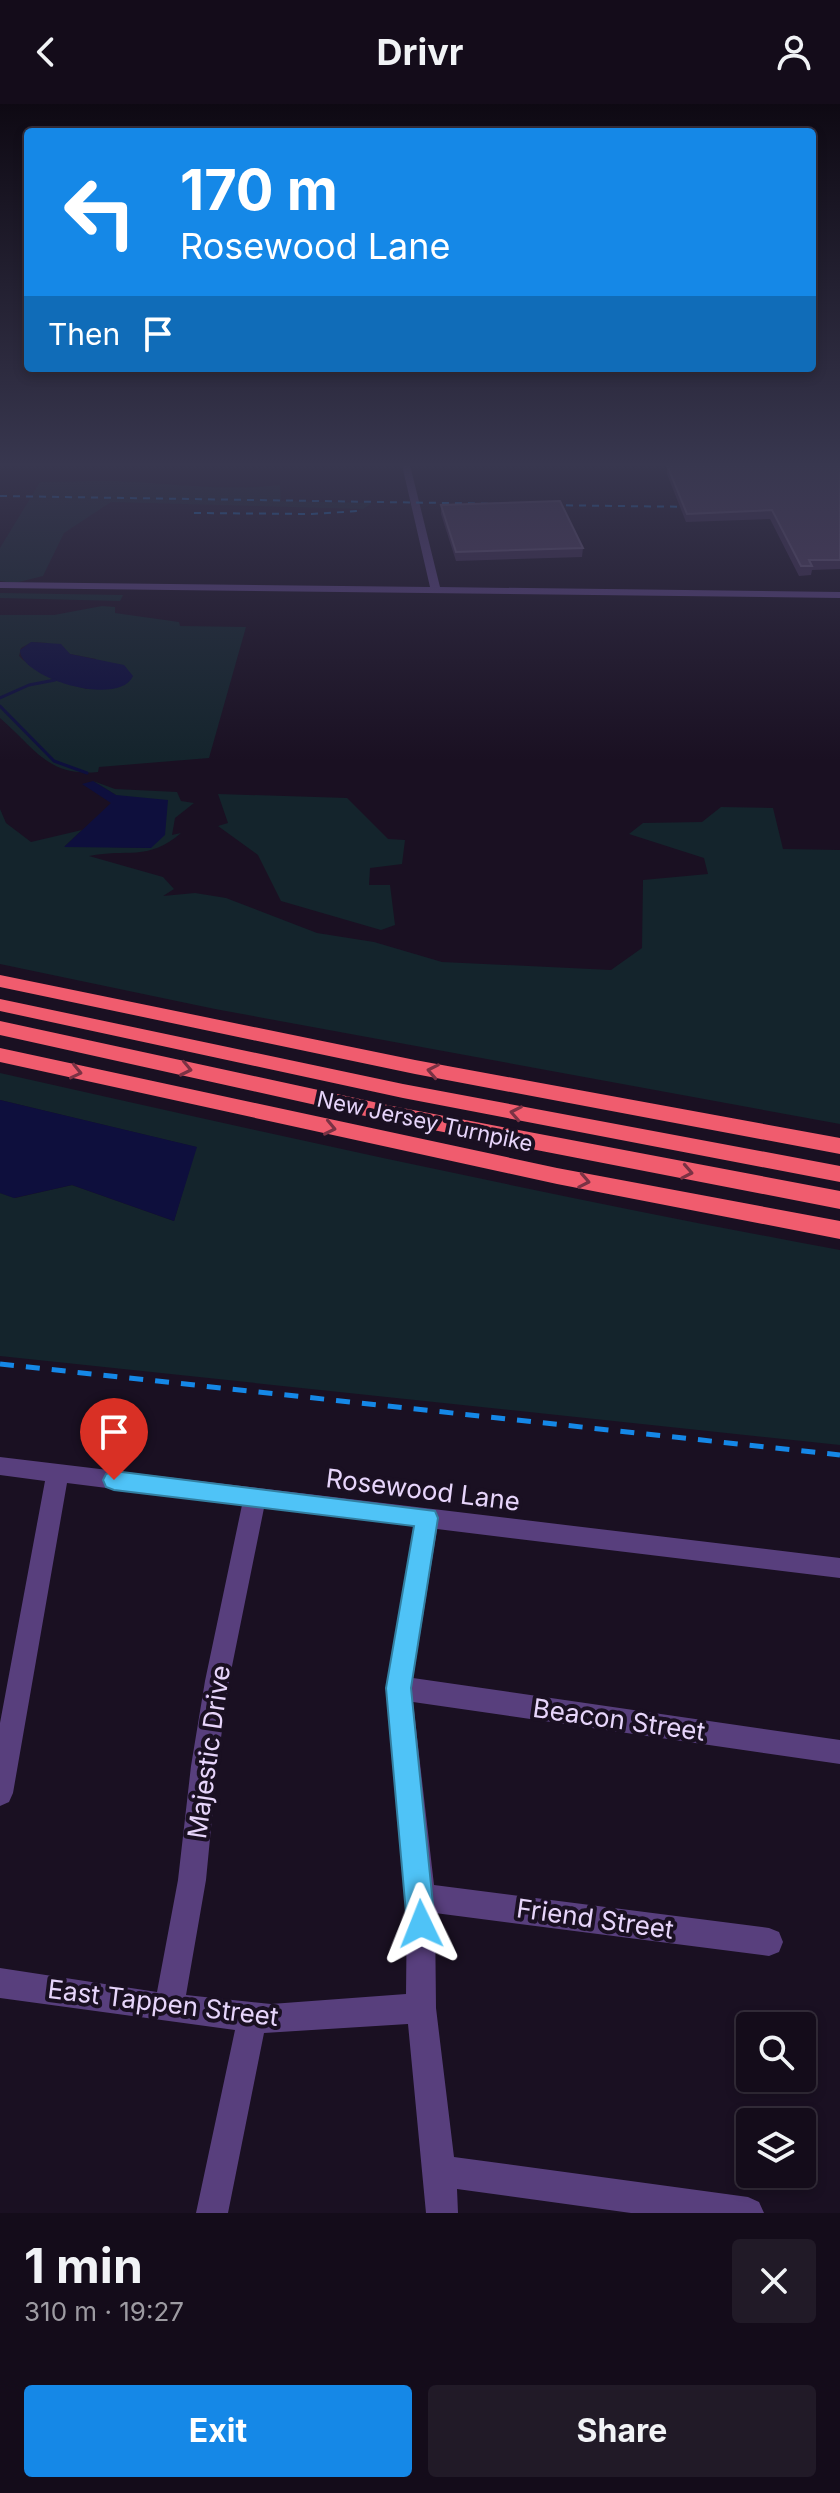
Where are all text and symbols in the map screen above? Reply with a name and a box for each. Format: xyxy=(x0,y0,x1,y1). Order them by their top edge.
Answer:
icon: back xyxy=(24,30,68,74)
text: Drivr xyxy=(377,30,463,74)
icon: person xyxy=(772,30,816,74)
text: 170 m xyxy=(180,156,338,224)
icon: left xyxy=(48,160,152,264)
text: Rosewood Lane xyxy=(180,224,451,268)
icon: arrive xyxy=(136,312,180,356)
text: Then xyxy=(48,316,120,352)
one-way arrow xyxy=(178,1060,192,1077)
one-way arrow xyxy=(69,1063,82,1080)
one-way arrow xyxy=(426,1063,440,1080)
street label: New Jersey Turnpike xyxy=(315,1085,535,1157)
one-way arrow xyxy=(509,1106,522,1123)
one-way arrow xyxy=(323,1119,336,1136)
one-way arrow xyxy=(680,1162,694,1179)
one-way arrow xyxy=(578,1172,591,1189)
pin xyxy=(80,1398,148,1480)
icon: arrive xyxy=(92,1410,136,1454)
street label: Rosewood Lane xyxy=(324,1462,522,1517)
street label: Majestic Drive xyxy=(181,1663,236,1841)
street label: Beacon Street xyxy=(531,1692,707,1747)
position arrow xyxy=(379,1882,463,1966)
street label: Friend Street xyxy=(515,1892,676,1945)
street label: East Tappen Street xyxy=(46,1973,280,2032)
map controls xyxy=(736,2012,816,2188)
button: search xyxy=(736,2012,816,2092)
button: layers xyxy=(736,2108,816,2188)
text: 1 min xyxy=(24,2236,143,2295)
button: close xyxy=(732,2239,816,2323)
text: 310 m · 19:27 xyxy=(24,2296,184,2327)
button: Exit xyxy=(24,2385,412,2477)
button: Share xyxy=(428,2385,816,2477)

